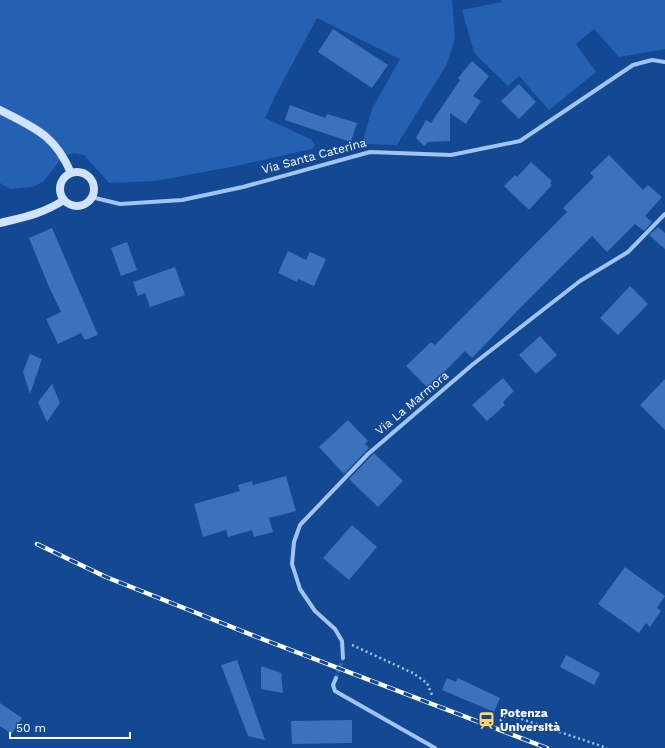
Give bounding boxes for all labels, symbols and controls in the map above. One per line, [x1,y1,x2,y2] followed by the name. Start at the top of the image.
[260,135,368,177] street label: Via Santa Caterina
[372,368,452,438] street label: Via La Marmora
[500,706,560,734] place label: Potenza Università
[477,710,497,730] station icon: Potenza Università
[10,714,130,740] scale bar
[16,721,46,735] text: 50 m

